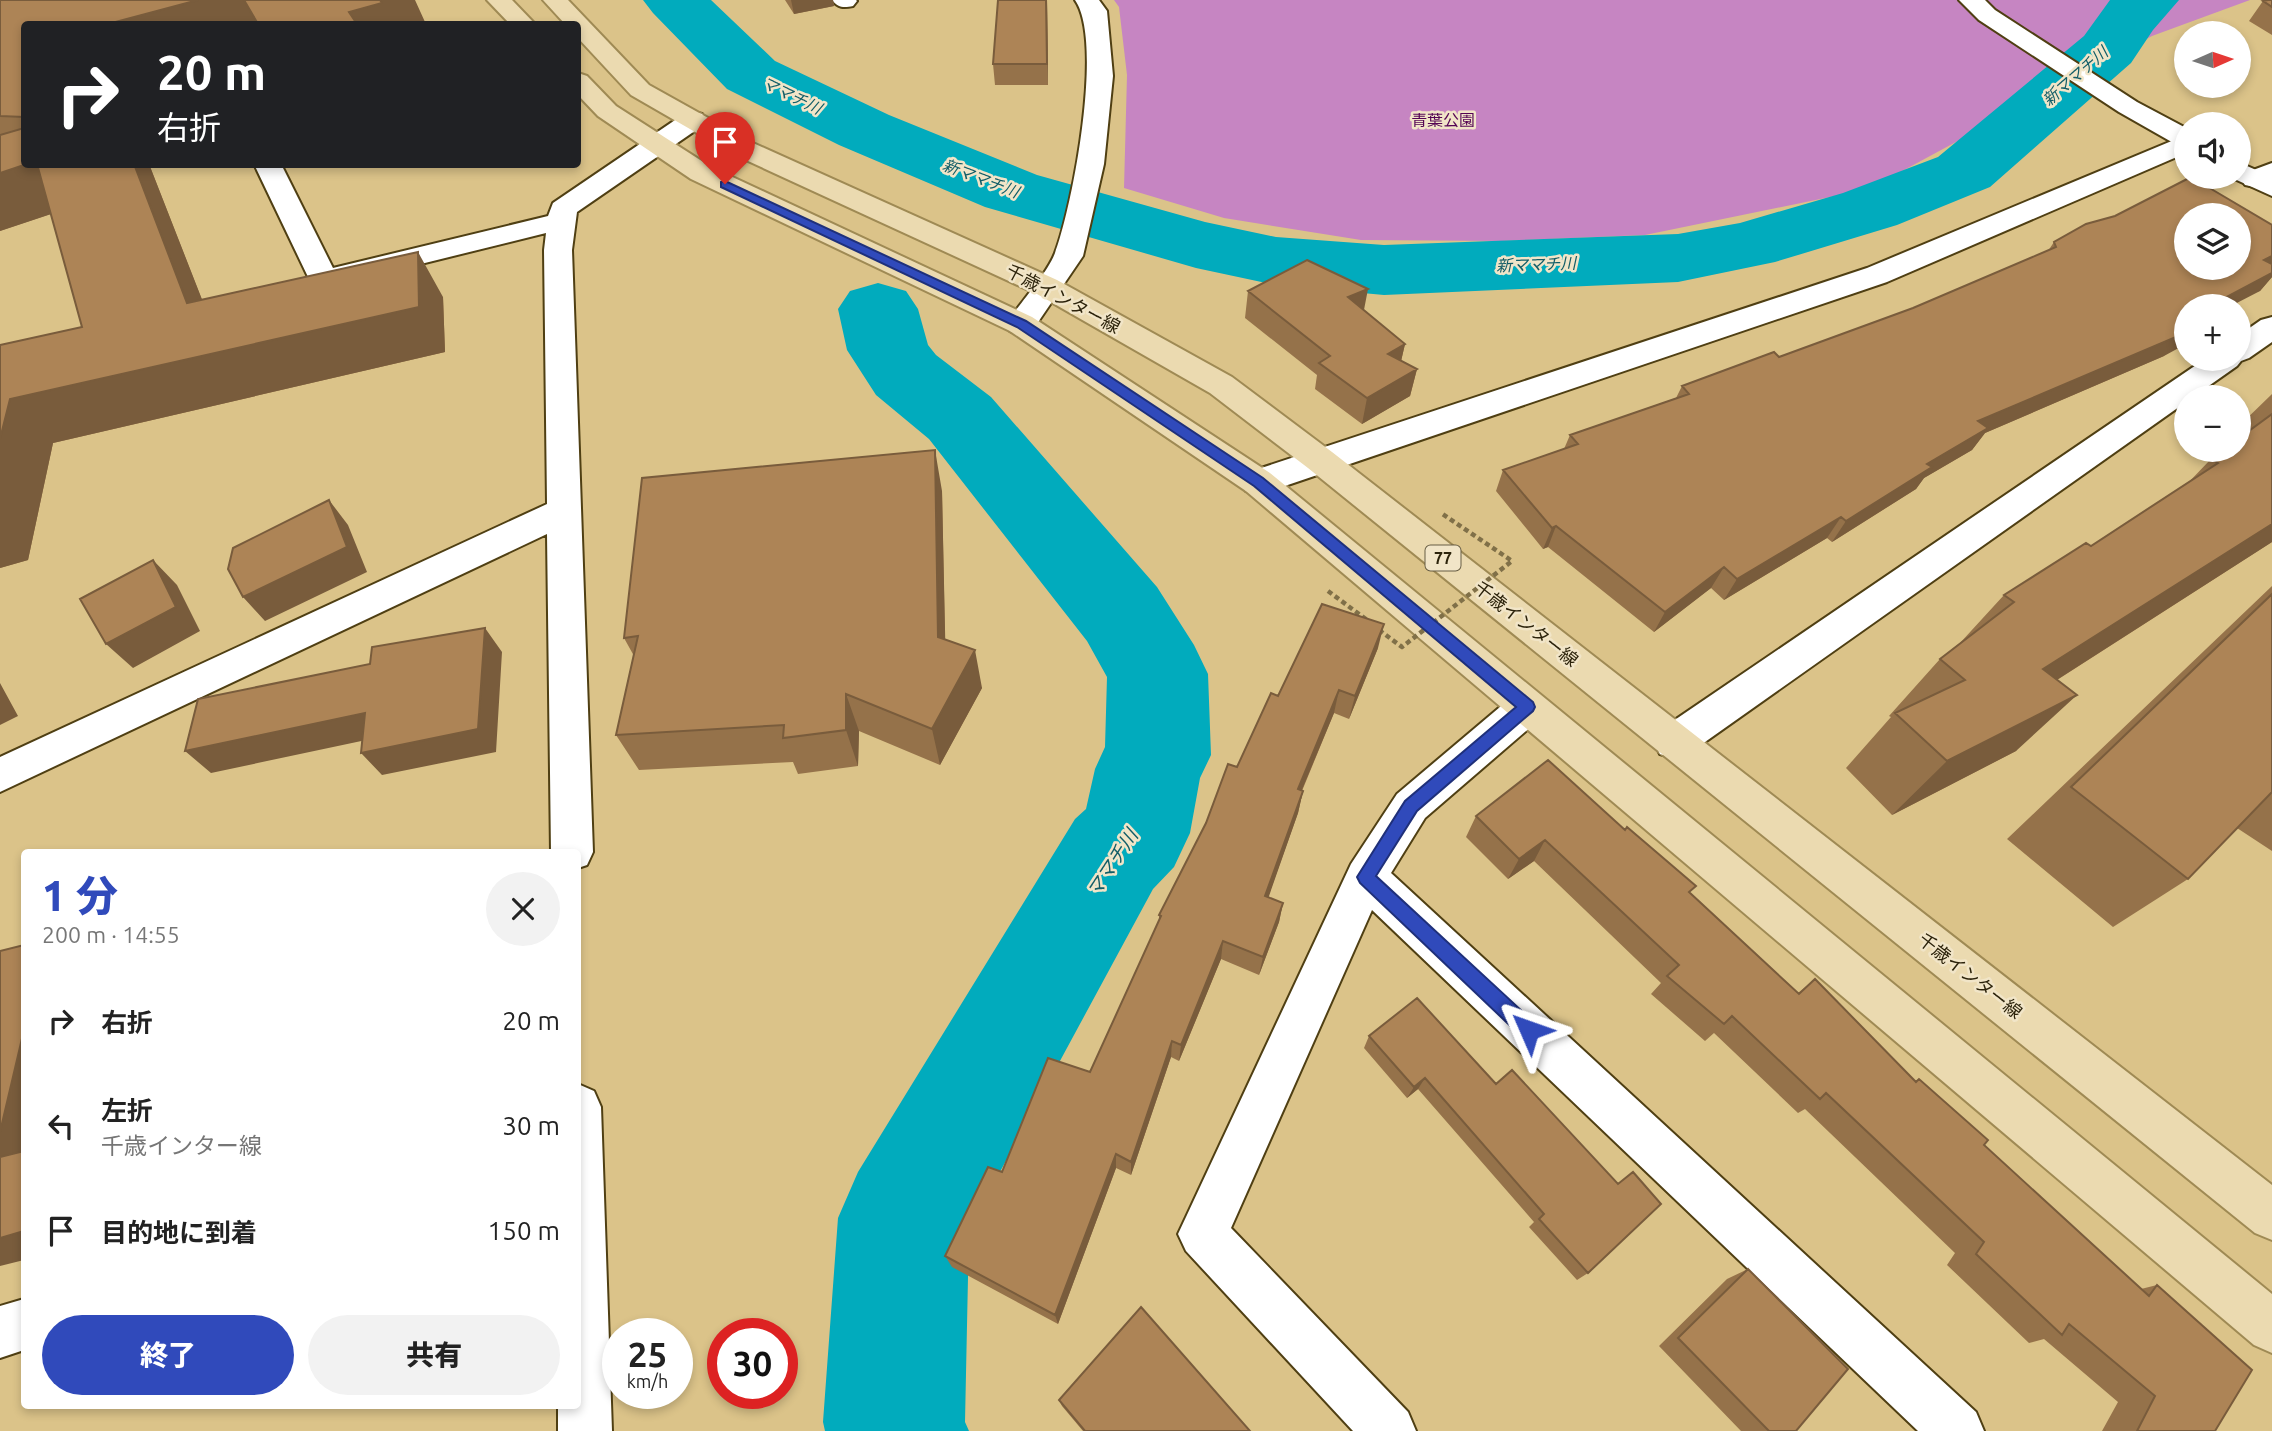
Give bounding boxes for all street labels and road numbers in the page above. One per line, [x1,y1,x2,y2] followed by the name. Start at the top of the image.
[1003,260,1124,337] street label: 千歳インター線
[1426,545,1460,570] road number: 77
[1471,577,1582,670] street label: 千歳インター線
[1915,929,2026,1022] street label: 千歳インター線

